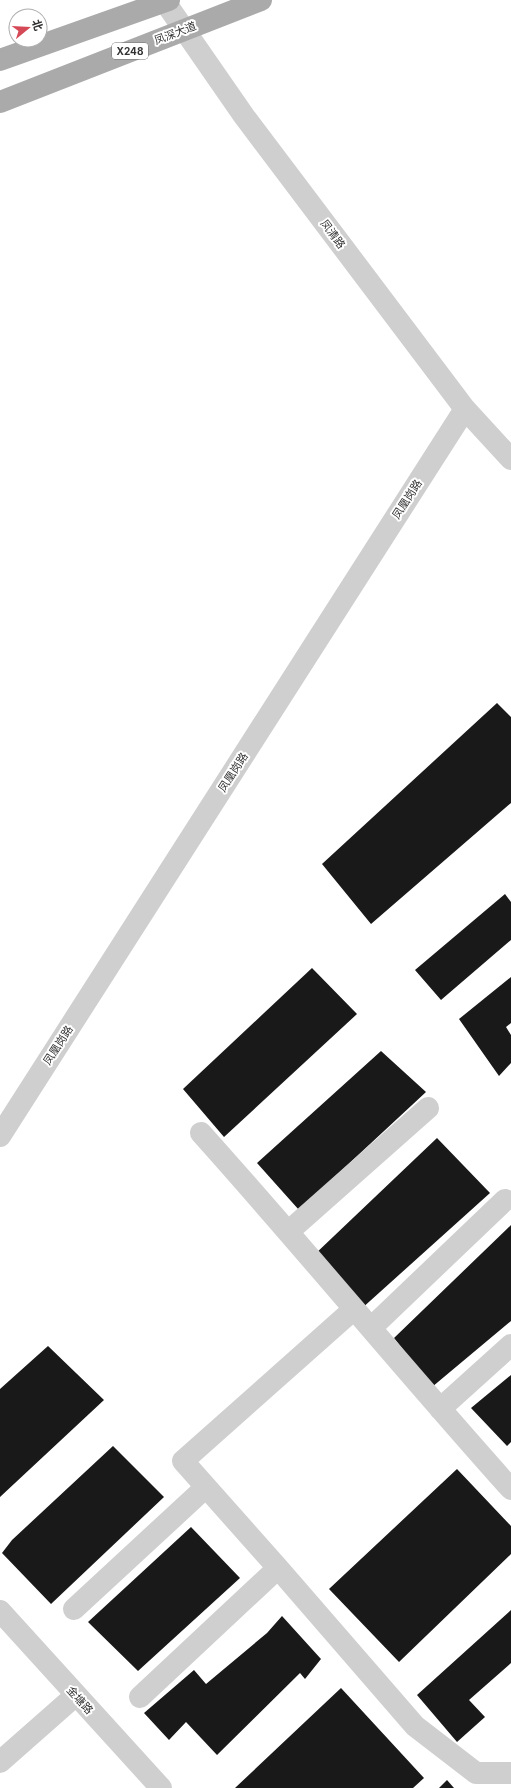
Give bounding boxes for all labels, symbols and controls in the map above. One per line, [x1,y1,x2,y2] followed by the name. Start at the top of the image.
[8,8,48,48] north arrow
[29,18,46,32] text: 北
[152,19,198,47] street label: 凤深大道
[112,43,148,59] road number: X248
[317,217,349,251] street label: 凤清路
[389,477,425,521] street label: 凤凰岗路
[215,750,251,794] street label: 凤凰岗路
[40,1023,76,1067] street label: 凤凰岗路
[64,1683,96,1717] street label: 金塘路

